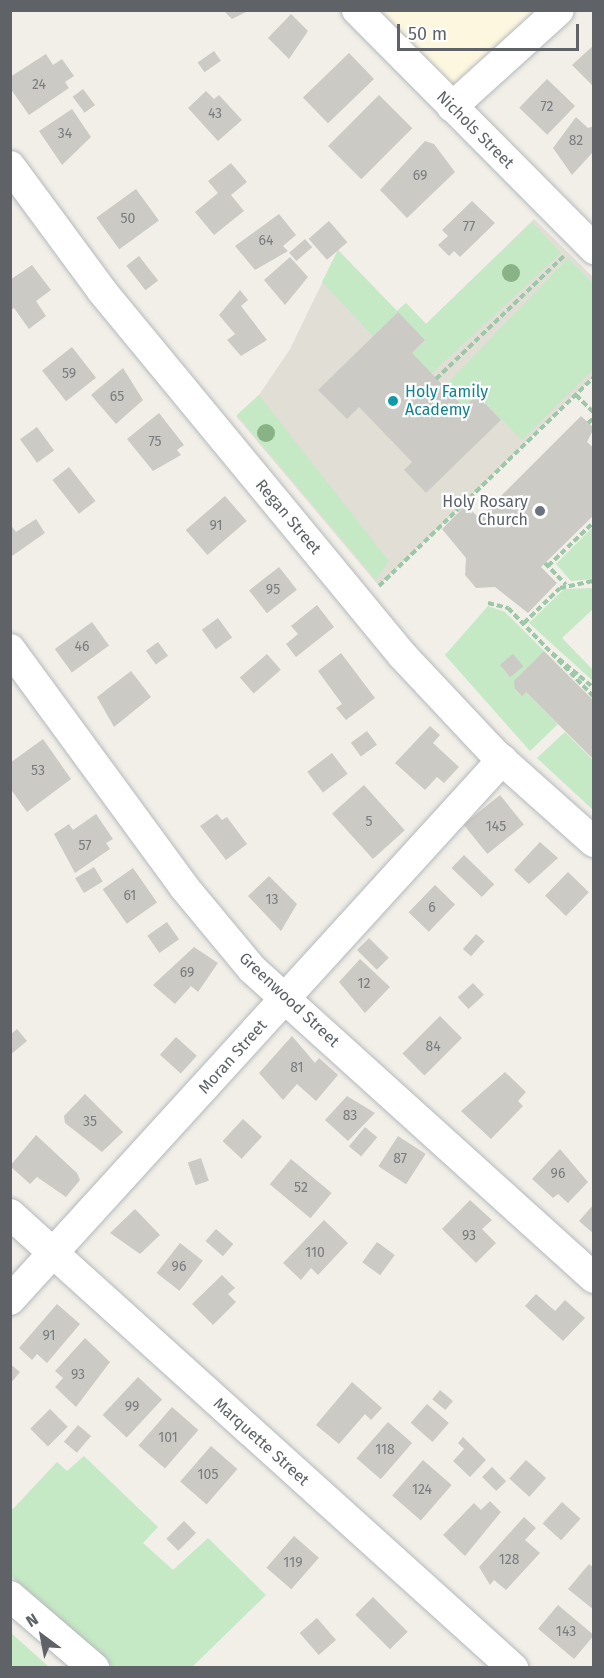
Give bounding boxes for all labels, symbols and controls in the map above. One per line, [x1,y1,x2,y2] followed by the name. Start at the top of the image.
[400,12,582,50] scale bar
[408,23,447,45] text: 50 m
[32,77,46,93] house number: 24
[432,87,518,173] street label: Nichols Street
[541,99,553,115] house number: 72
[208,106,222,122] house number: 43
[58,126,72,142] house number: 34
[569,133,583,149] house number: 82
[413,168,427,184] house number: 69
[121,211,135,227] house number: 50
[463,219,475,235] house number: 77
[259,233,273,249] house number: 64
[62,366,76,382] house number: 59
[405,382,488,420] place label: Holy Family Academy
[110,389,124,405] house number: 65
[386,394,400,408] marker: Holy Family Academy
[148,434,162,450] house number: 75
[251,476,325,558] street label: Regan Street
[442,492,528,530] place label: Holy Rosary Church
[533,504,547,518] marker: Holy Rosary Church
[209,518,223,534] house number: 91
[266,582,280,598] house number: 95
[75,639,89,655] house number: 46
[31,763,45,779] house number: 53
[365,814,373,830] house number: 5
[486,819,506,835] house number: 145
[79,838,91,854] house number: 57
[124,888,136,904] house number: 61
[265,892,279,908] house number: 13
[428,900,436,916] house number: 6
[235,949,343,1051] street label: Greenwood Street
[180,965,194,981] house number: 69
[358,976,370,992] house number: 12
[195,1016,271,1098] street label: Moran Street
[425,1039,441,1055] house number: 84
[290,1060,304,1076] house number: 81
[343,1108,357,1124] house number: 83
[83,1114,97,1130] house number: 35
[393,1151,407,1167] house number: 87
[551,1166,565,1182] house number: 96
[294,1180,308,1196] house number: 52
[462,1228,476,1244] house number: 93
[305,1245,325,1261] house number: 110
[172,1259,186,1275] house number: 96
[42,1328,56,1344] house number: 91
[71,1367,85,1383] house number: 93
[209,1394,313,1490] street label: Marquette Street
[125,1399,139,1415] house number: 99
[158,1430,178,1446] house number: 101
[375,1442,395,1458] house number: 118
[198,1467,218,1483] house number: 105
[412,1482,432,1498] house number: 124
[499,1552,519,1568] house number: 128
[283,1555,303,1571] house number: 119
[12,1606,72,1666] north arrow
[23,1609,42,1631] text: N
[556,1624,576,1640] house number: 143

